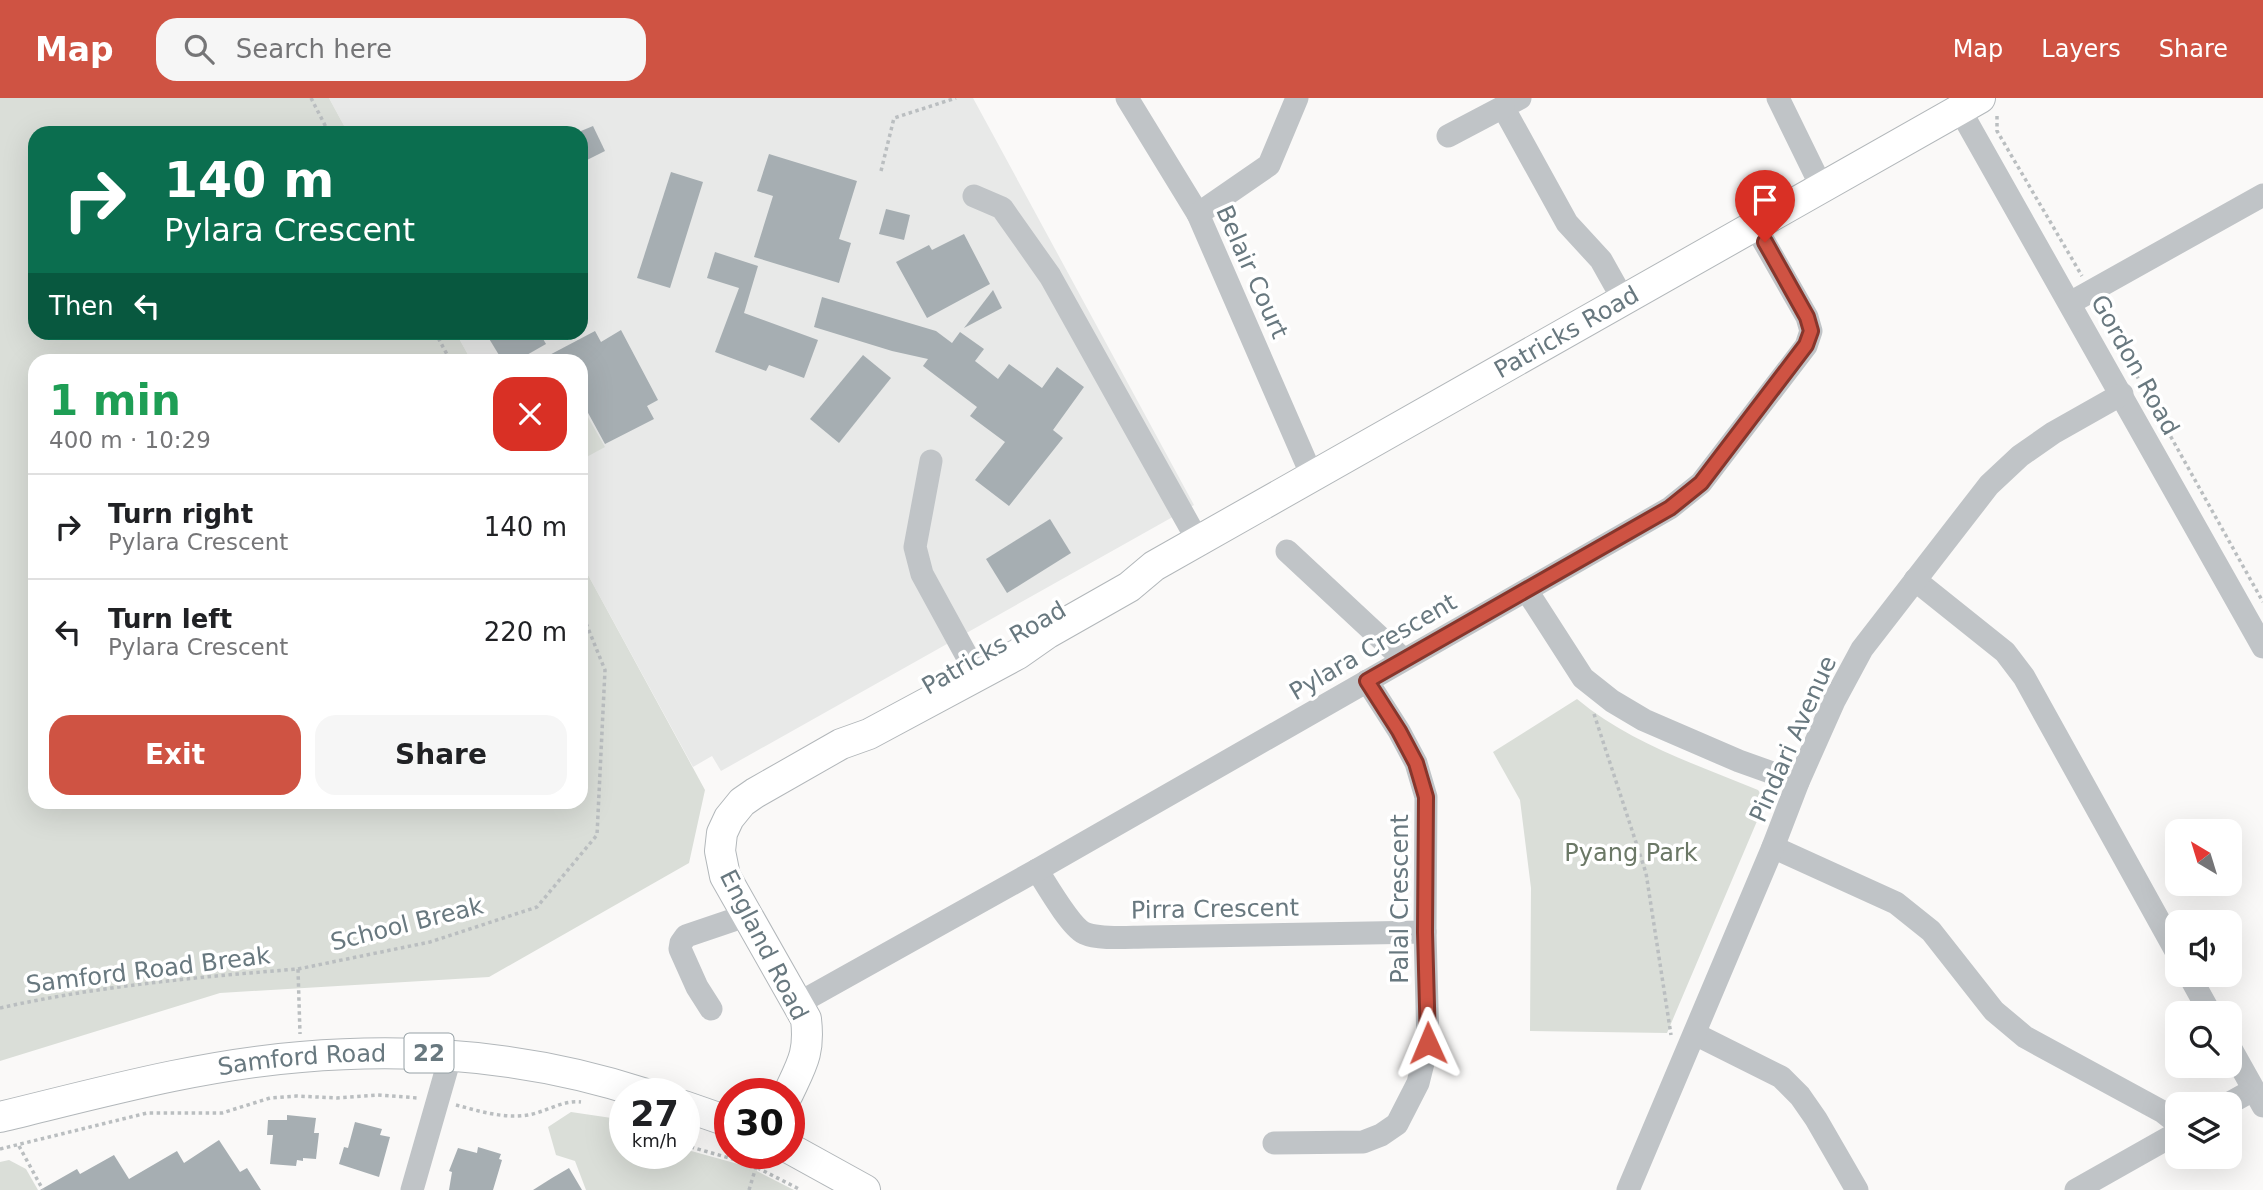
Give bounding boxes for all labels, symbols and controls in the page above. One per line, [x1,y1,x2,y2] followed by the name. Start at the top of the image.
[156,18,646,81] search box
[35,30,114,69] text: Map
[180,30,218,68] icon: search
[236,34,392,64] text: Search here
[1953,35,2003,63] text: Map
[2041,35,2121,63] text: Layers
[2159,35,2228,63] text: Share
[164,152,334,209] text: 140 m
[49,154,140,245] icon: right
[1735,170,1795,242] pin
[1746,181,1784,219] icon: arrive
[1210,201,1294,343] street label: Belair Court
[164,211,415,249] text: Pylara Crescent
[1489,280,1644,384] street label: Patricks Road
[128,287,166,325] icon: left
[2085,290,2185,440] street label: Gordon Road
[49,291,114,321] text: Then
[49,376,181,425] text: 1 min
[493,377,567,451] button: close
[49,427,211,453] text: 400 m · 10:29
[108,499,253,529] text: Turn right
[49,508,87,546] icon: right
[484,512,567,542] text: 140 m
[108,529,288,555] text: Pylara Crescent
[1285,588,1461,706] street label: Pylara Crescent
[917,596,1071,700] street label: Patricks Road
[108,604,232,634] text: Turn left
[49,613,87,651] icon: left
[484,617,567,647] text: 220 m
[108,634,288,660] text: Pylara Crescent
[1744,651,1842,827] street label: Pindari Avenue
[49,715,301,795] button: Exit
[315,715,567,795] button: Share
[1386,814,1414,984] street label: Palal Crescent
[2165,819,2242,896] north arrow
[2165,819,2242,1169] map controls
[1564,839,1698,867] park label: Pyang Park
[714,865,814,1025] street label: England Road
[328,891,486,957] street label: School Break
[1131,894,1299,924] street label: Pirra Crescent
[2165,910,2242,987] button: sound
[24,941,272,999] street label: Samford Road Break
[2165,1001,2242,1078] button: search
[1391,1006,1465,1080] position arrow
[404,1034,453,1072] road number: 22
[216,1039,386,1081] street label: Samford Road
[714,1078,805,1169] speed limit sign: 30
[2165,1092,2242,1169] button: layers
[630,1094,679,1134] text: 27
[632,1130,677,1151] text: km/h

